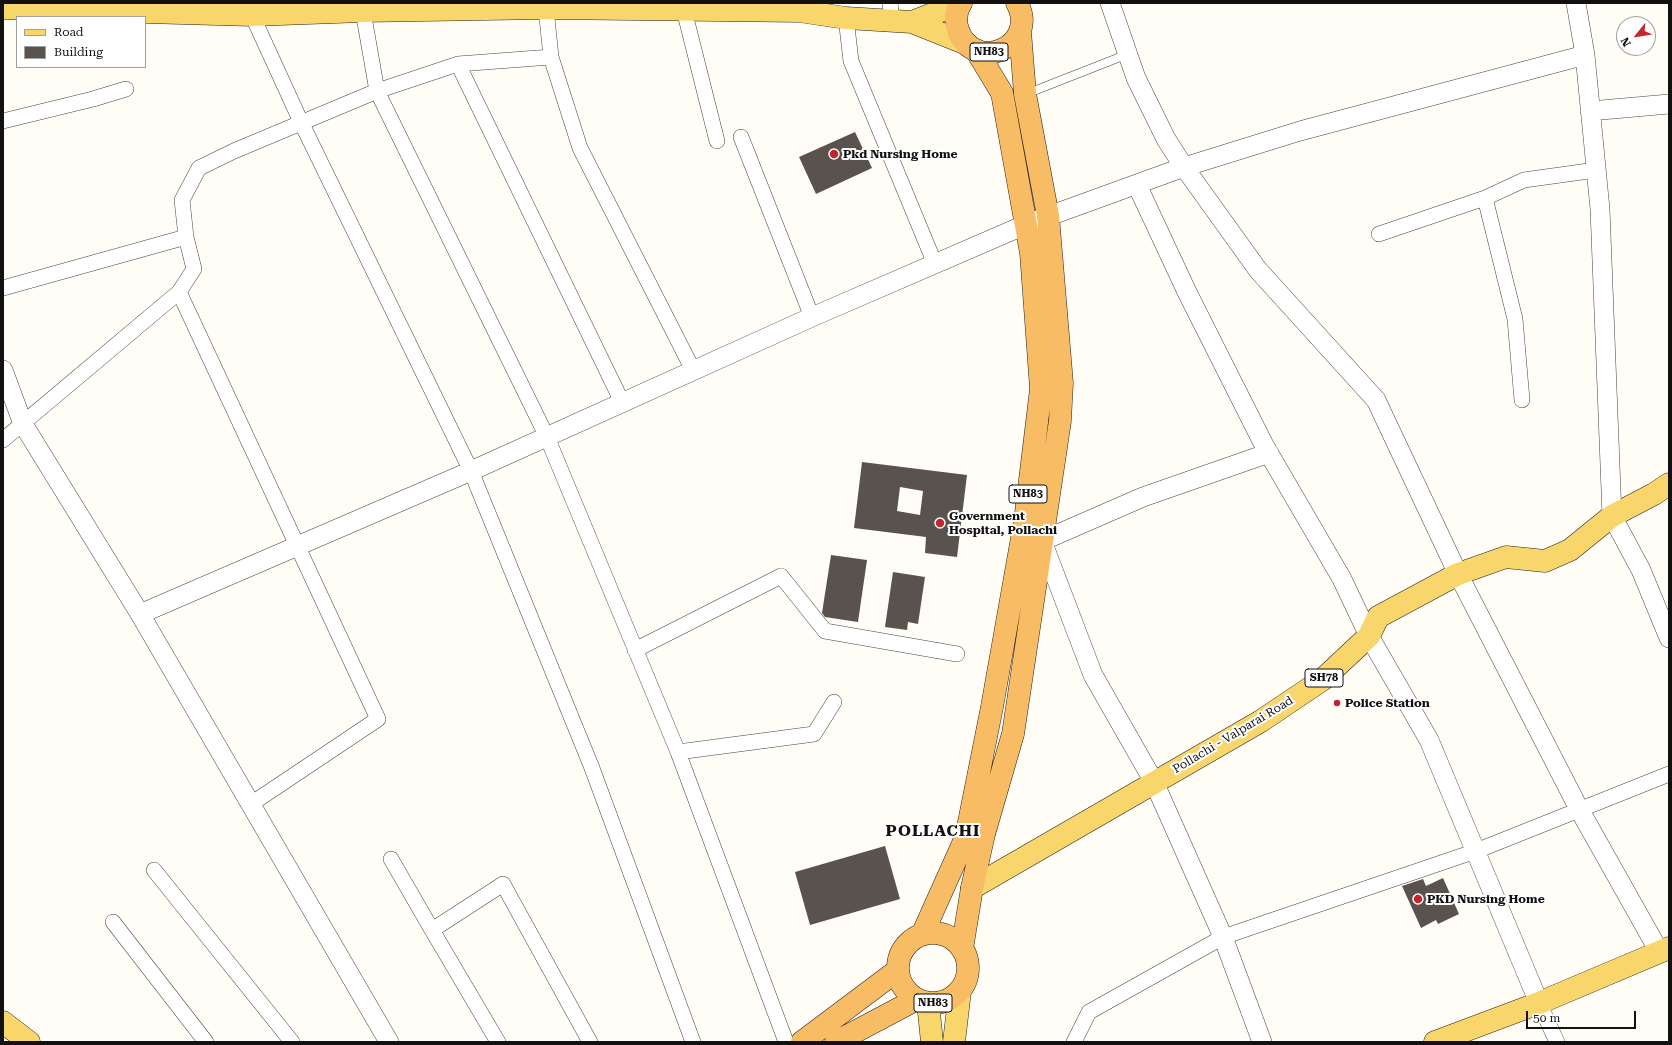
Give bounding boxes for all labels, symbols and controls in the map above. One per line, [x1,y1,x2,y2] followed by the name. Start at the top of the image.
[16,16,146,68] legend
[1616,16,1656,56] north arrow
[54,25,83,39] text: Road
[1618,35,1634,49] text: N
[970,43,1008,61] road number: NH83
[54,45,103,59] text: Building
[843,147,957,161] place label: Pkd Nursing Home
[828,148,840,160] marker: Pkd Nursing Home
[1009,485,1047,503] road number: NH83
[949,509,1057,537] place label: Government Hospital, Pollachi
[934,517,946,529] marker: Government Hospital, Pollachi
[1305,669,1343,687] road number: SH78
[1170,693,1296,777] street label: Pollachi - Valparai Road
[1345,696,1430,710] place label: Police Station
[1332,698,1342,708] marker: Police Station
[886,821,980,841] district label: POLLACHI
[1427,892,1545,906] place label: PKD Nursing Home
[1412,893,1424,905] marker: PKD Nursing Home
[914,994,952,1012] road number: NH83
[1528,1003,1638,1029] scale bar
[1533,1011,1560,1025] text: 50 m

